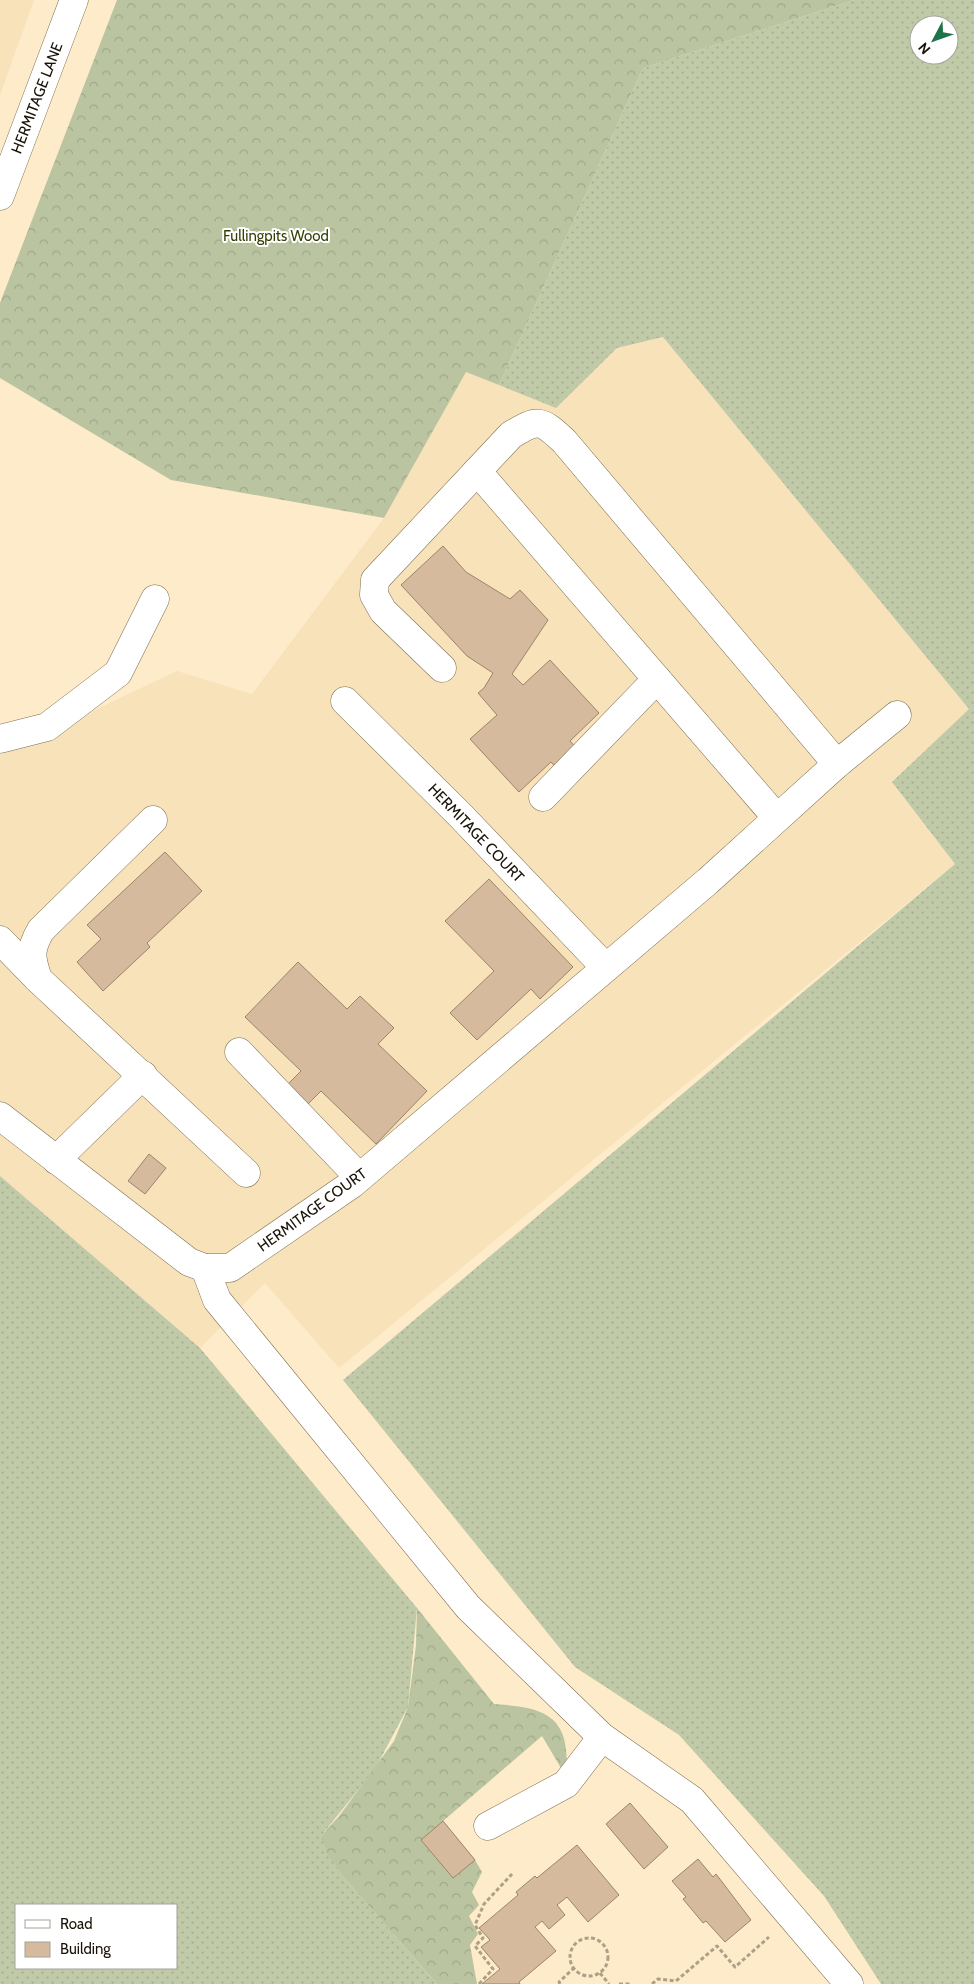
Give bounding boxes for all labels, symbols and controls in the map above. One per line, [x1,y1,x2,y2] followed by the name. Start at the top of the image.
[909,15,959,65] north arrow
[914,39,934,58] text: N
[8,40,66,156] street label: HERMITAGE LANE
[223,227,329,245] park label: Fullingpits Wood
[424,780,528,886] street label: HERMITAGE COURT
[254,1164,370,1256] street label: HERMITAGE COURT
[15,1904,178,1969] legend
[60,1915,93,1933] text: Road
[60,1940,111,1958] text: Building

